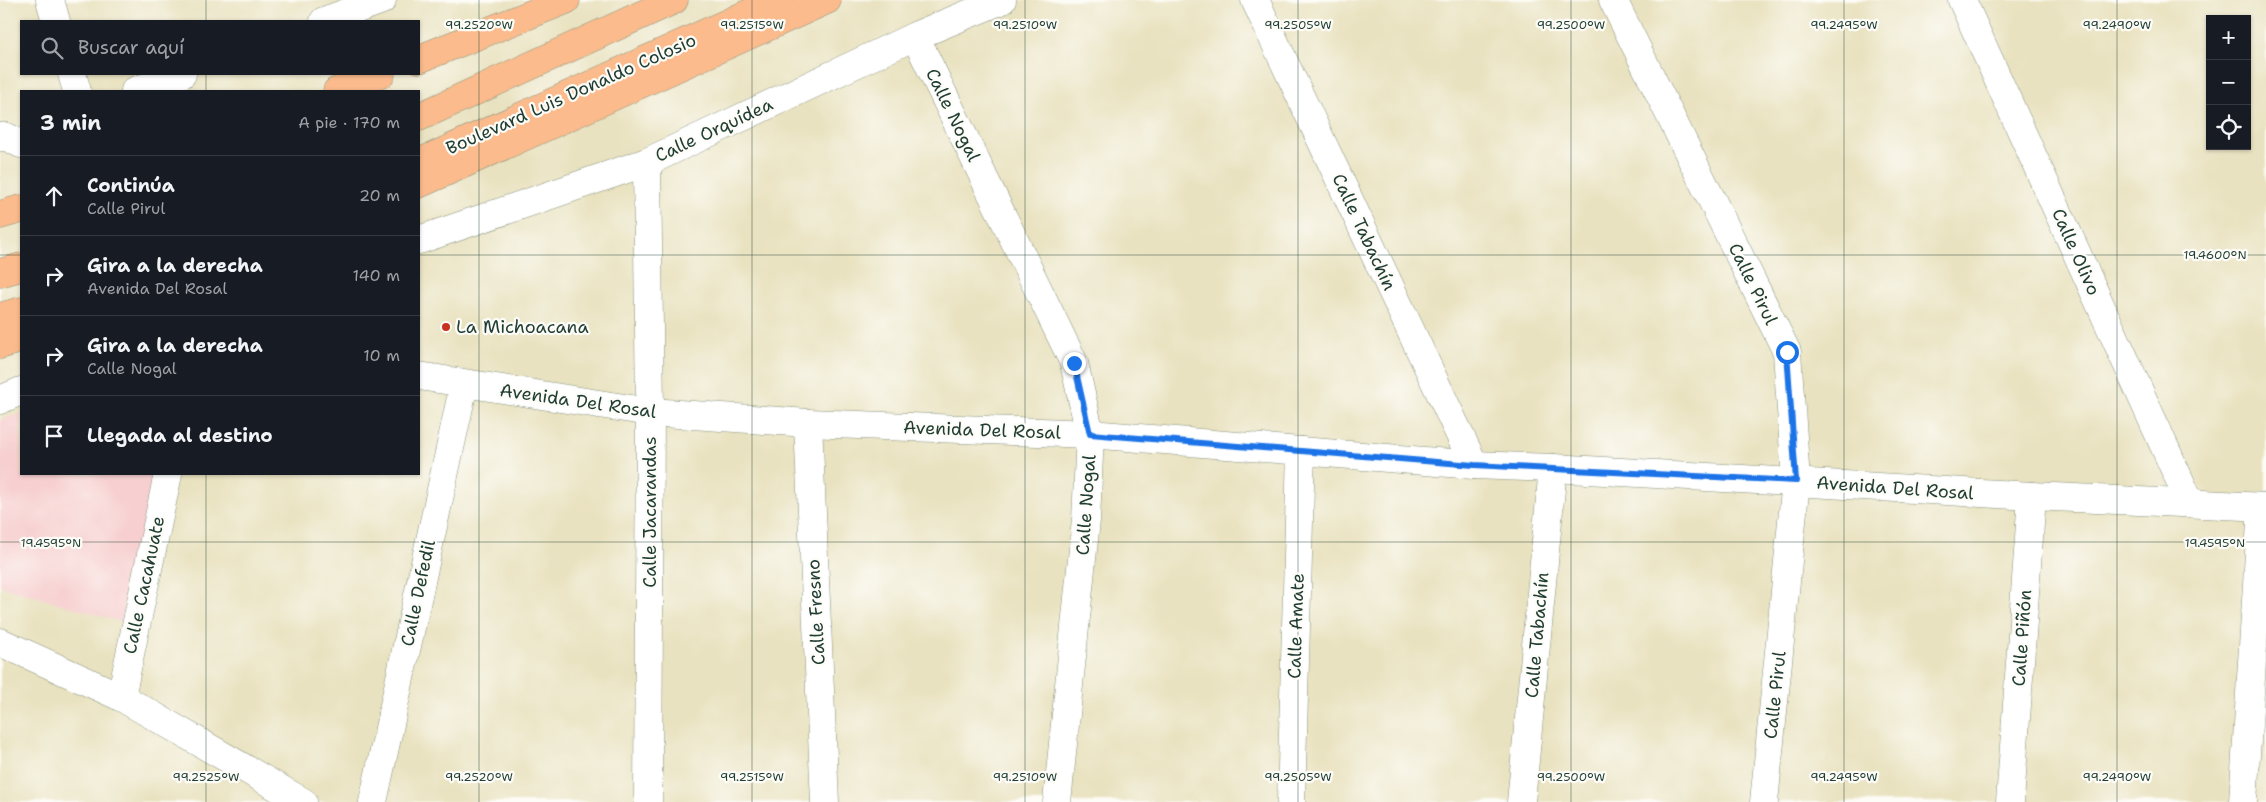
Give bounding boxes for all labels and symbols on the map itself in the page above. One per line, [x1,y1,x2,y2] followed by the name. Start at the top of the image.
[445,17,513,33] text: 99.2520°W
[720,17,784,33] text: 99.2515°W
[993,17,1057,33] text: 99.2510°W
[1264,17,1332,33] text: 99.2505°W
[1537,17,1605,33] text: 99.2500°W
[1810,17,1878,33] text: 99.2495°W
[2083,17,2151,33] text: 99.2490°W
[442,28,700,160] street label: Boulevard Luis Donaldo Colosio
[920,64,986,166] street label: Calle Nogal
[651,92,777,168] street label: Calle Orquídea
[1326,170,1402,294] street label: Calle Tabachín
[2046,205,2106,299] street label: Calle Olivo
[1723,239,1783,329] street label: Calle Pirul
[2183,247,2247,263] text: 19.4600°N
[456,315,589,339] place label: La Michoacana
[440,321,452,333] marker: La Michoacana
[1776,341,1799,364] route start
[1063,352,1086,375] route end
[498,378,658,424] street label: Avenida Del Rosal
[903,415,1062,445] street label: Avenida Del Rosal
[638,436,662,588] street label: Calle Jacarandas
[1071,453,1102,556] street label: Calle Nogal
[1815,471,1975,506] street label: Avenida Del Rosal
[118,514,170,656] street label: Calle Cacahuate
[21,535,81,551] text: 19.4595°N
[2185,535,2245,551] text: 19.4595°N
[395,537,441,648] street label: Calle Defedil
[801,558,831,666] street label: Calle Fresno
[1520,571,1554,699] street label: Calle Tabachín
[1282,573,1310,679] street label: Calle Amate
[2007,589,2037,687] street label: Calle Piñón
[1758,649,1792,740] street label: Calle Pirul
[172,769,240,785] text: 99.2525°W
[445,769,513,785] text: 99.2520°W
[720,769,784,785] text: 99.2515°W
[993,769,1057,785] text: 99.2510°W
[1264,769,1332,785] text: 99.2505°W
[1537,769,1605,785] text: 99.2500°W
[1810,769,1878,785] text: 99.2495°W
[2083,769,2151,785] text: 99.2490°W

